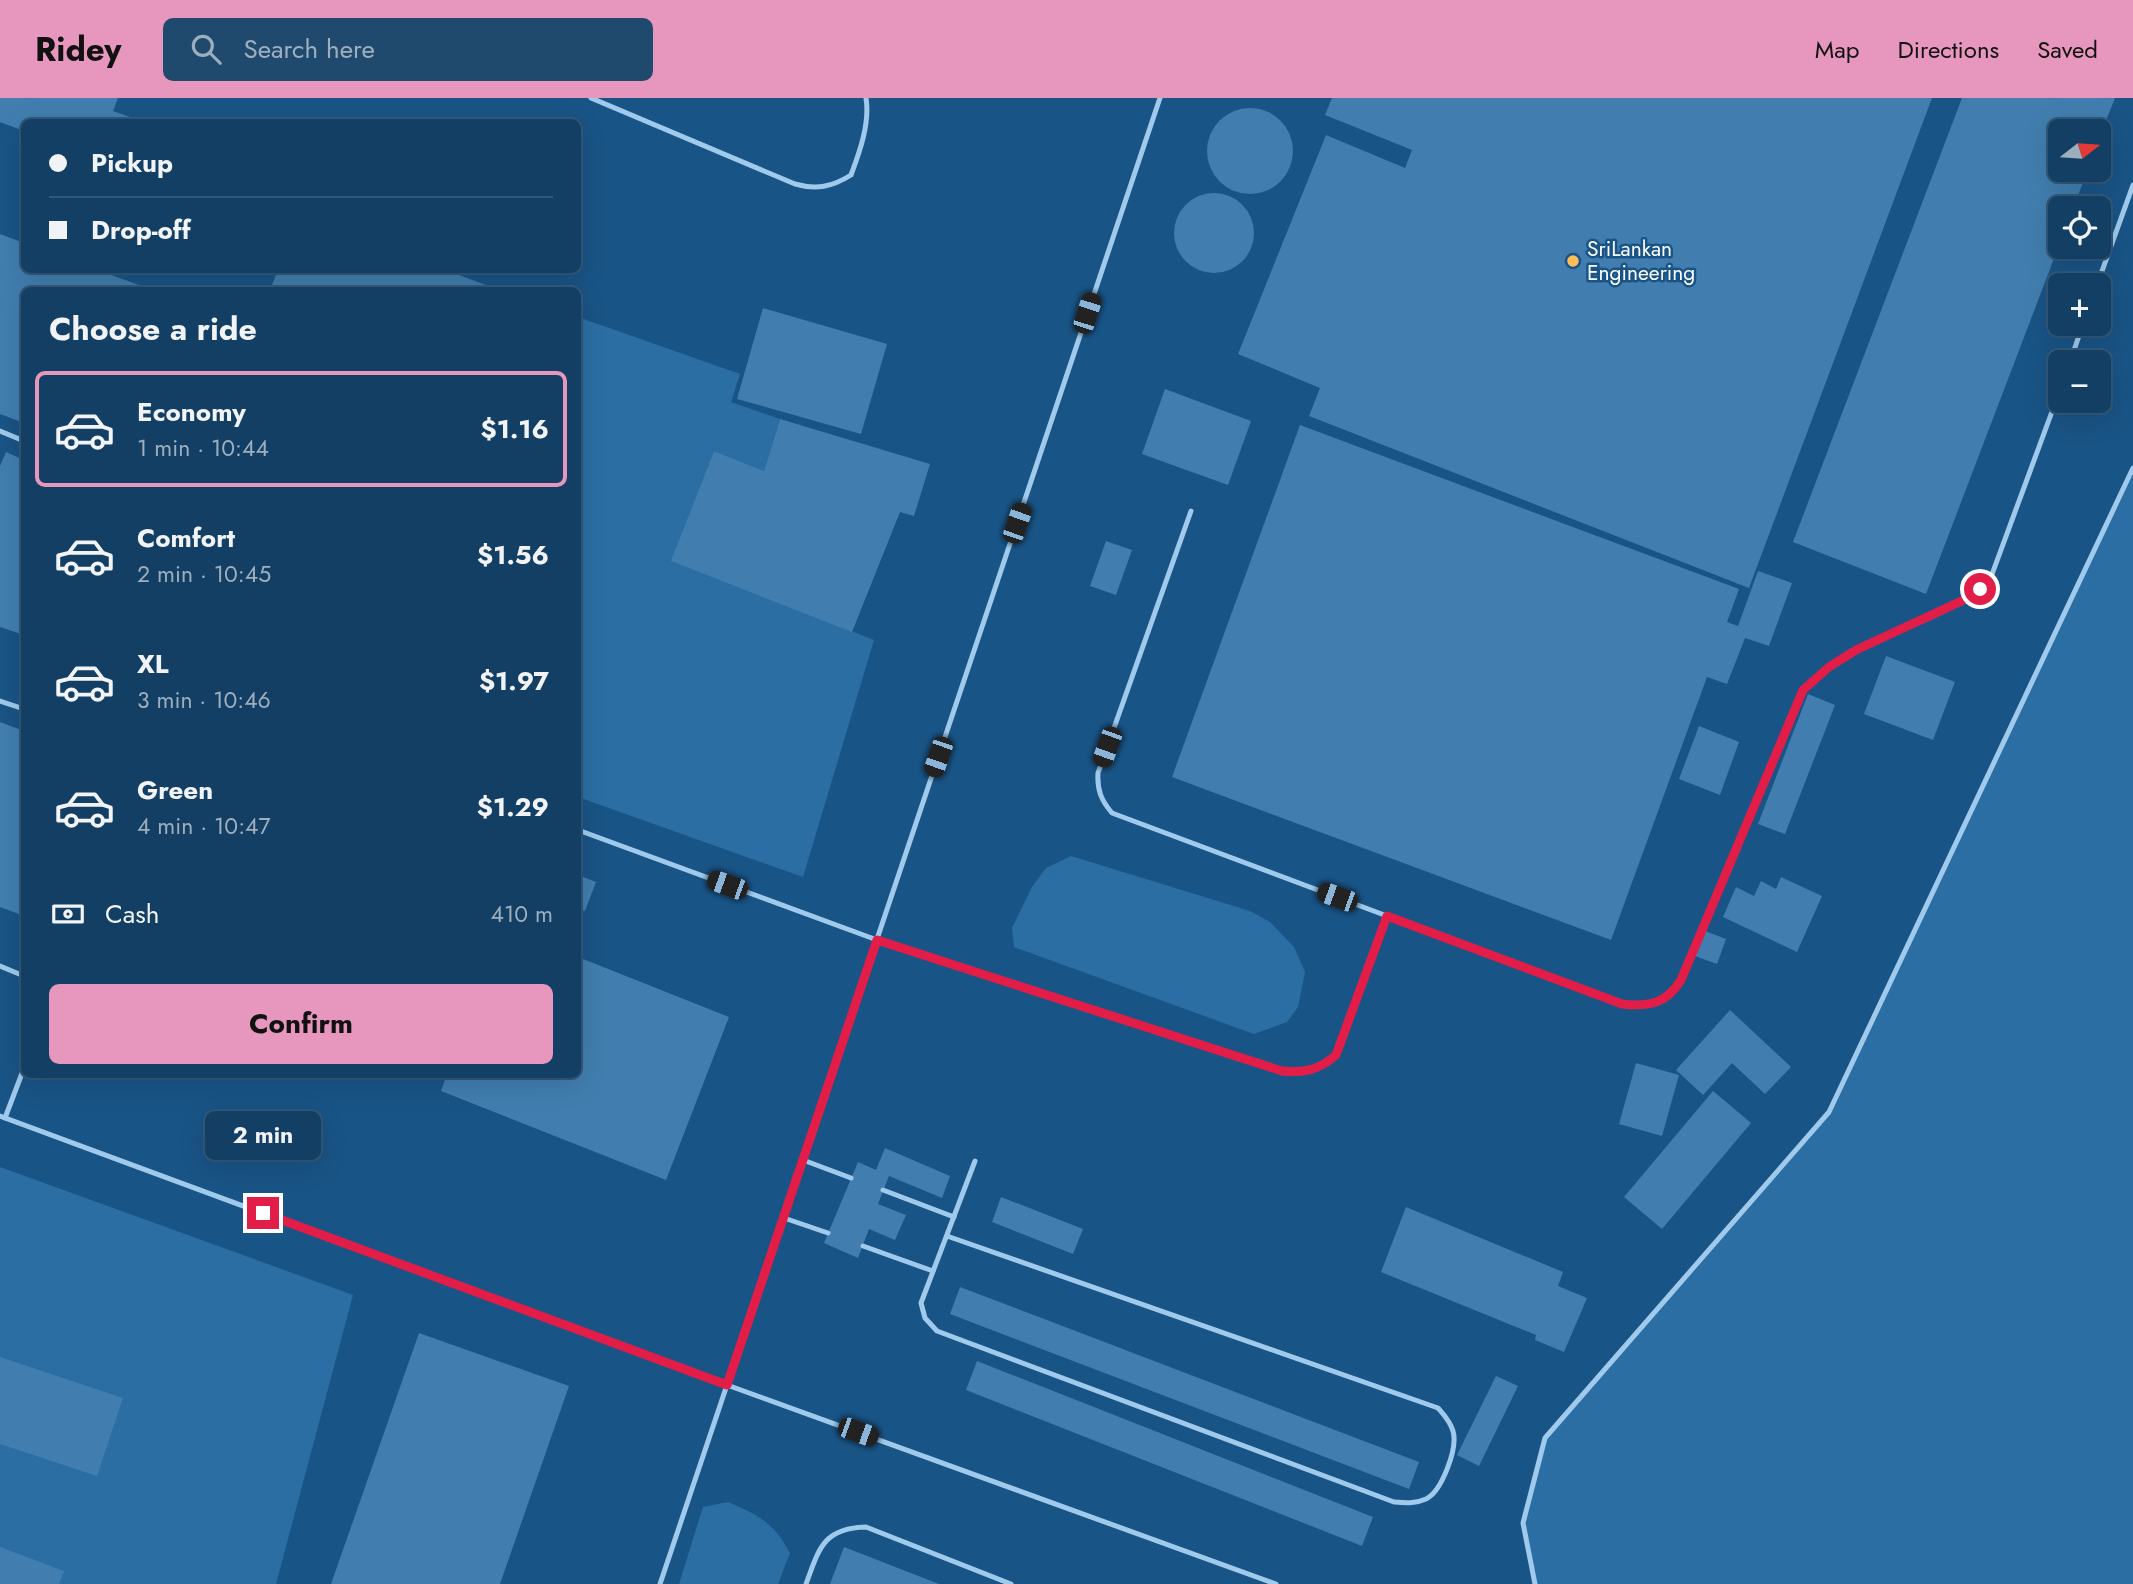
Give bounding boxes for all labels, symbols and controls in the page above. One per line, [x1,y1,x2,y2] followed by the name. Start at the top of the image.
[163,18,653,81] search box
[35,26,121,73] text: Ridey
[187,30,225,68] icon: search
[243,30,375,68] text: Search here
[1815,32,1860,67] text: Map
[1898,32,1999,67] text: Directions
[2037,32,2098,67] text: Saved
[2048,119,2110,182] north arrow
[2048,119,2111,413] map controls
[91,144,173,182] text: Pickup
[2048,196,2111,259] button: locate
[91,211,191,249] text: Drop-off
[1587,234,1695,288] place label: SriLankan Engineering
[1565,253,1581,269] marker: SriLankan Engineering
[2048,273,2111,336] button: +
[1071,290,1104,336] car
[49,306,257,352] text: Choose a ride
[2048,350,2111,413] button: −
[137,393,246,431] text: Economy
[53,398,116,461] icon: car
[481,410,549,448] text: $1.16
[137,431,269,465] text: 1 min · 10:44
[1001,500,1034,546] car
[137,519,235,557] text: Comfort
[53,524,116,587] icon: car
[477,536,549,574] text: $1.56
[137,557,271,591] text: 2 min · 10:45
[1964,573,1996,605] route start
[137,645,169,683] text: XL
[53,650,116,713] icon: car
[479,662,549,700] text: $1.97
[137,683,271,717] text: 3 min · 10:46
[1090,724,1125,770] car
[922,734,955,780] car
[137,771,213,809] text: Green
[53,776,116,839] icon: car
[477,788,549,826] text: $1.29
[137,809,271,843] text: 4 min · 10:47
[704,868,751,902] car
[1314,880,1361,914] car
[49,895,87,933] icon: cash
[105,895,159,933] text: Cash
[491,897,553,931] text: 410 m
[49,984,553,1064] button: Confirm
[205,1112,321,1160] callout: 2 min
[233,1118,293,1152] text: 2 min
[247,1197,279,1229] route end
[835,1415,882,1449] car

